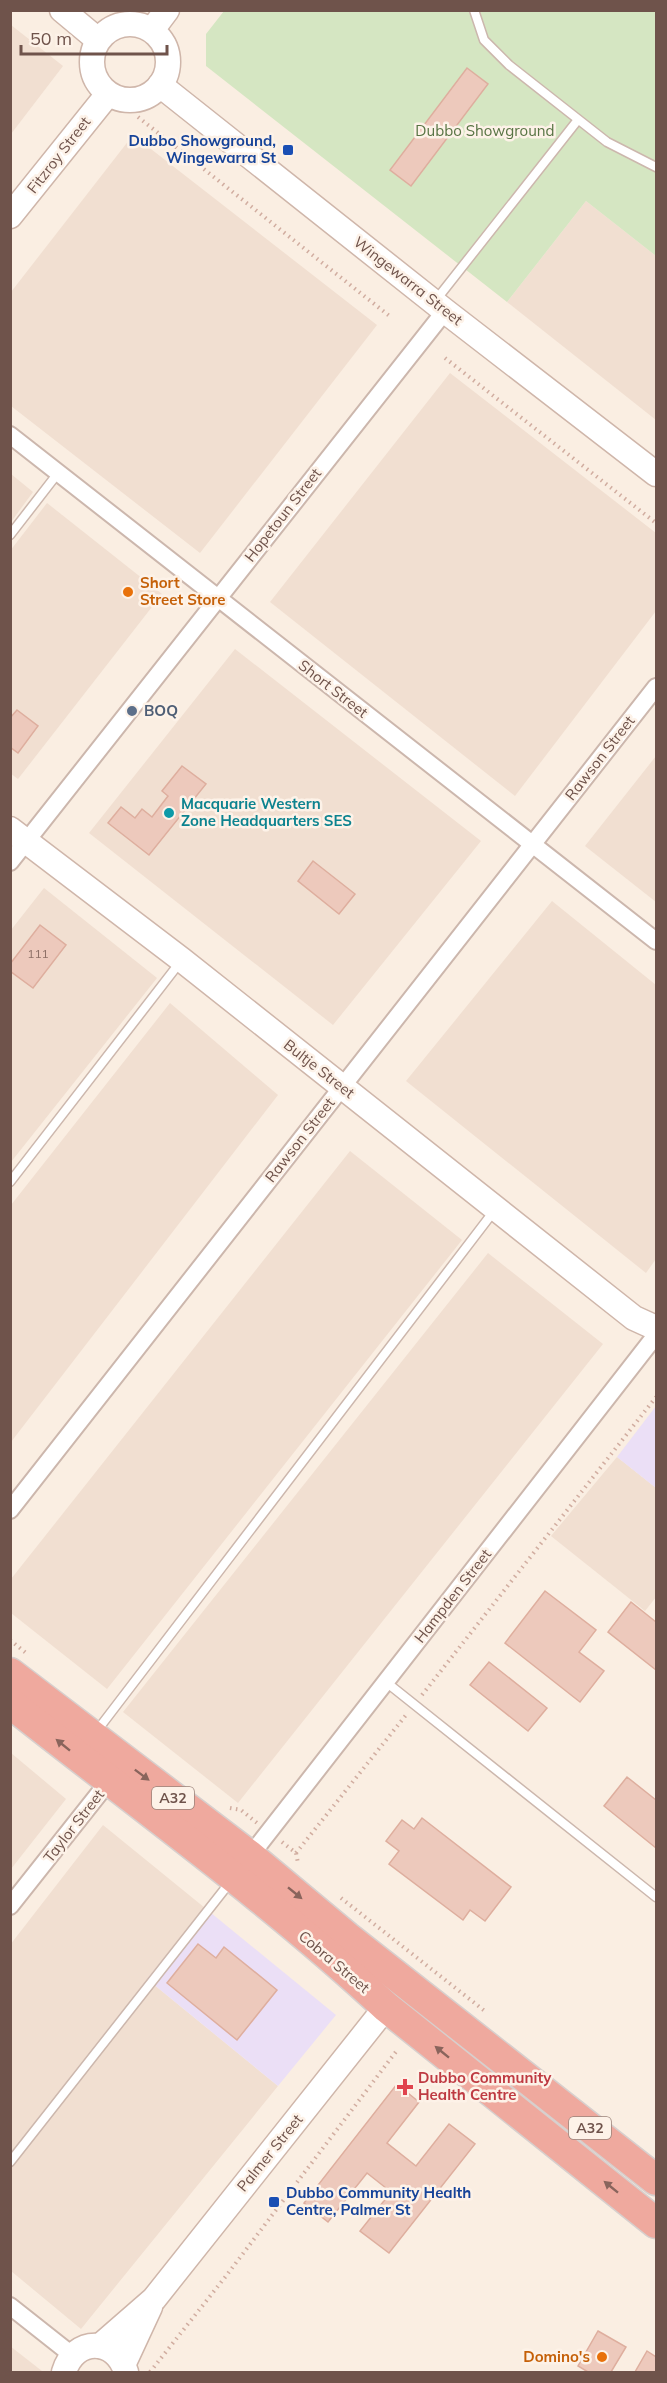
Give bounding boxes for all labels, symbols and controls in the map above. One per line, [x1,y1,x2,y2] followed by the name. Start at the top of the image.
[21,18,166,56] scale bar
[30,27,72,50] text: 50 m
[23,113,94,197] street label: Fitzroy Street
[415,121,555,140] park label: Dubbo Showground
[129,131,276,167] place label: Dubbo Showground, Wingewarra St
[281,143,295,157] marker: Dubbo Showground, Wingewarra St
[350,232,467,329] street label: Wingewarra Street
[240,464,325,565] street label: Hopetoun Street
[140,573,225,609] place label: Short Street Store
[121,585,135,599] marker: Short Street Store
[295,656,372,722] street label: Short Street
[144,701,178,720] place label: BOQ
[125,704,139,718] marker: BOQ
[561,712,639,804] street label: Rawson Street
[181,794,352,830] place label: Macquarie Western Zone Headquarters SES
[162,806,176,820] marker: Macquarie Western Zone Headquarters SES
[27,946,49,961] house number: 111
[280,1035,359,1102] street label: Bultje Street
[261,1094,339,1186] street label: Rawson Street
[410,1545,495,1646] street label: Hampden Street
[55,1738,71,1751] one-way arrow
[135,1769,150,1781] one-way arrow
[39,1785,108,1866] street label: Taylor Street
[152,1787,194,1809] road number: A32
[287,1887,303,1900] one-way arrow
[295,1926,374,1997] street label: Cobra Street
[434,2045,450,2058] one-way arrow
[418,2068,552,2104] place label: Dubbo Community Health Centre
[396,2078,414,2096] marker: Dubbo Community Health Centre
[233,2110,307,2195] street label: Palmer Street
[569,2117,611,2139] road number: A32
[603,2180,619,2193] one-way arrow
[286,2183,471,2219] place label: Dubbo Community Health Centre, Palmer St
[267,2195,281,2209] marker: Dubbo Community Health Centre, Palmer St
[523,2347,590,2366] place label: Domino's
[595,2350,609,2364] marker: Domino's

